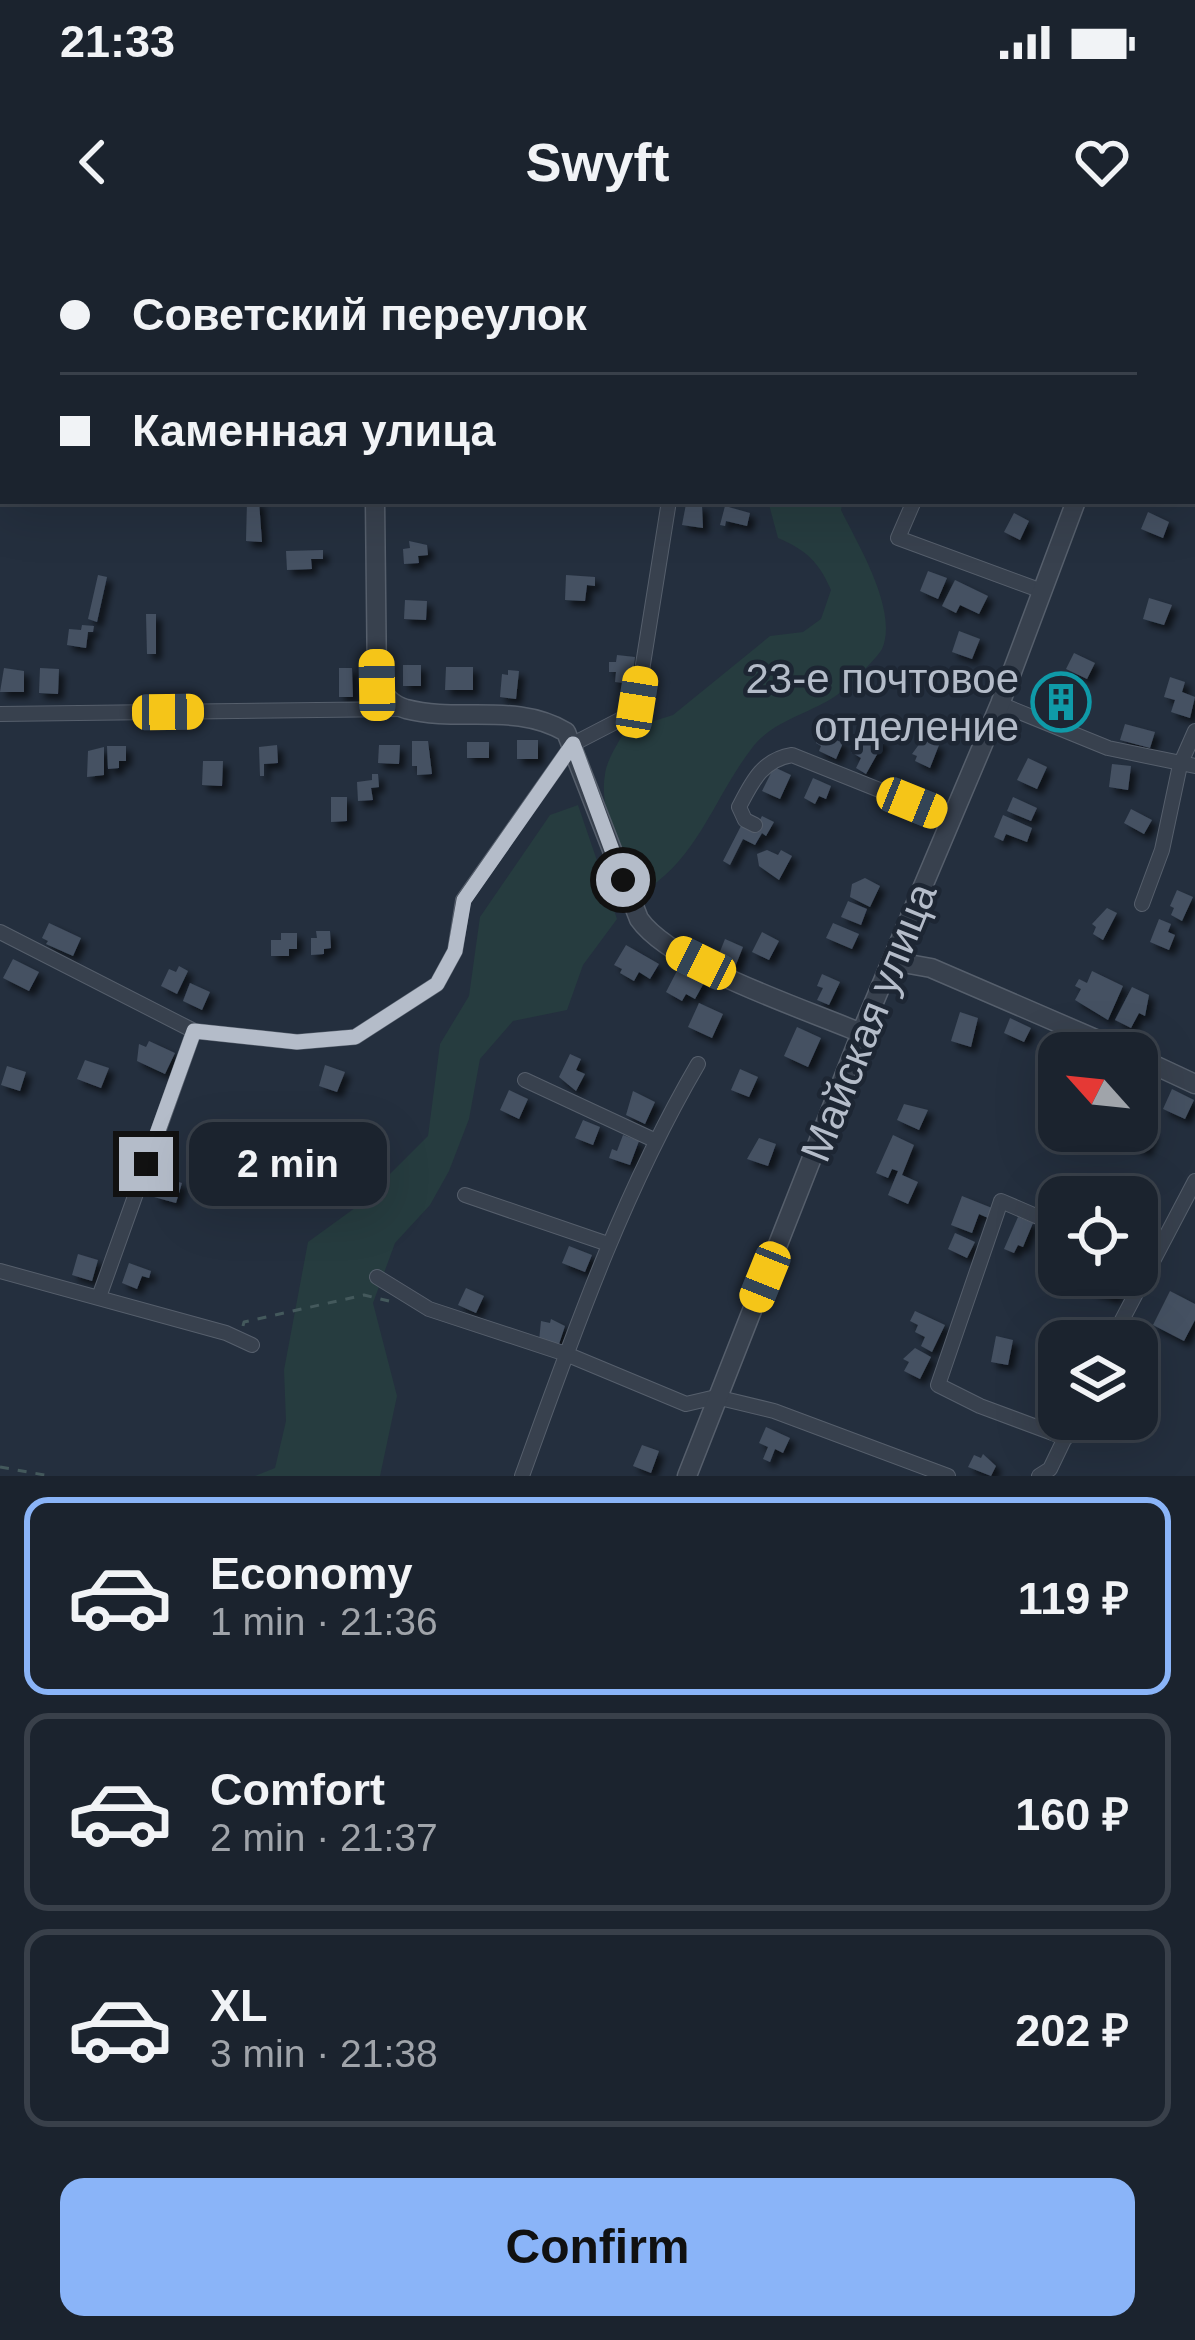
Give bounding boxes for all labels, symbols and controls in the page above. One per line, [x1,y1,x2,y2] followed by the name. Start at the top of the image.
[60,16,175,67] text: 21:33
[60,129,126,195] icon: back
[1069,129,1135,195] icon: heart
[525,132,670,192] text: Swyft
[132,289,587,340] text: Советский переулок
[132,405,495,456] text: Каменная улица
[358,649,396,721] car
[746,655,1019,750] place label: 23-е почтовое отделение
[614,664,660,740] car
[1030,671,1092,733] building icon: 23-е почтовое отделение
[132,693,204,731] car
[872,773,952,833] car
[596,853,650,907] route start
[791,876,946,1168] street label: Майская улица
[661,931,741,995] car
[1038,1032,1158,1152] north arrow
[1038,1032,1158,1440] map controls
[188,1122,386,1206] callout: 2 min
[119,1137,173,1191] route end
[237,1142,339,1185] text: 2 min
[1038,1176,1158,1296] button: locate
[735,1237,795,1317] car
[1038,1320,1158,1440] button: layers
[66,1542,174,1650] icon: car
[210,1548,413,1599] text: Economy
[1018,1573,1129,1624] text: 119 ₽
[210,1600,438,1643] text: 1 min · 21:36
[66,1758,174,1866] icon: car
[210,1764,385,1815] text: Comfort
[1015,1789,1129,1840] text: 160 ₽
[210,1816,438,1859] text: 2 min · 21:37
[66,1974,174,2082] icon: car
[210,1980,268,2031] text: XL
[1015,2005,1129,2056] text: 202 ₽
[210,2032,438,2075] text: 3 min · 21:38
[60,2178,1135,2316] button: Confirm

